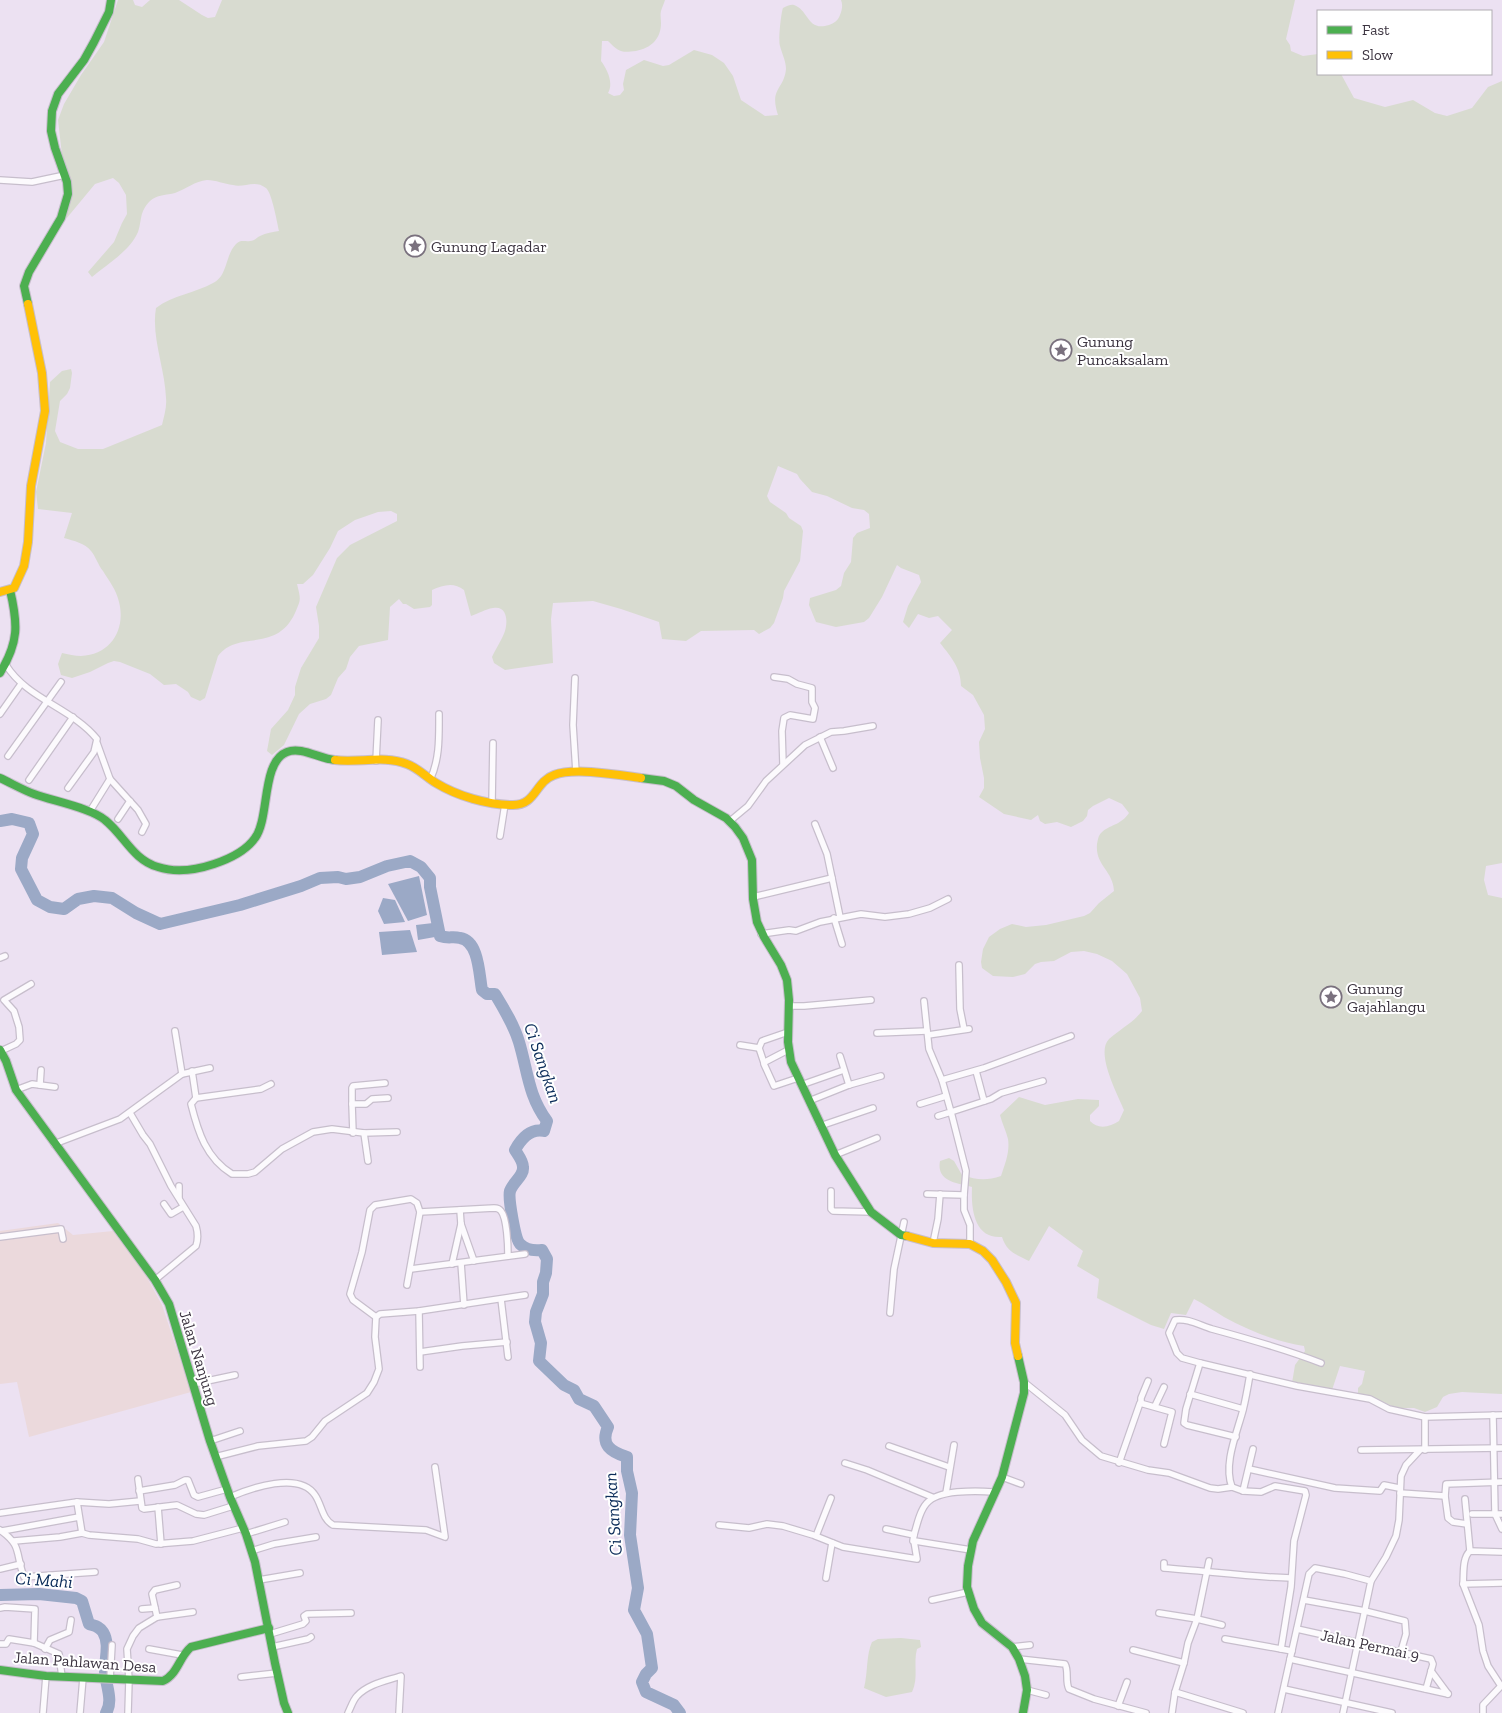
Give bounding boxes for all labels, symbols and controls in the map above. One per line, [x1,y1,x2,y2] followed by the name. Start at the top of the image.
[1317,10,1492,75] legend
[1362,21,1390,39] text: Fast
[1362,46,1394,64] text: Slow
[403,234,427,258] place icon: Gunung Lagadar
[431,237,547,256] place label: Gunung Lagadar
[1077,332,1168,369] place label: Gunung Puncaksalam
[1049,338,1073,362] place icon: Gunung Puncaksalam
[1347,979,1425,1016] place label: Gunung Gajahlangu
[1319,985,1343,1009] place icon: Gunung Gajahlangu
[519,1020,567,1106] water label: Ci Sangkan
[175,1308,223,1408] street label: Jalan Nanjung
[599,1472,627,1556] water label: Ci Sangkan
[14,1567,74,1593] water label: Ci Mahi
[1319,1625,1421,1665] street label: Jalan Permai 9
[13,1648,157,1676] street label: Jalan Pahlawan Desa

